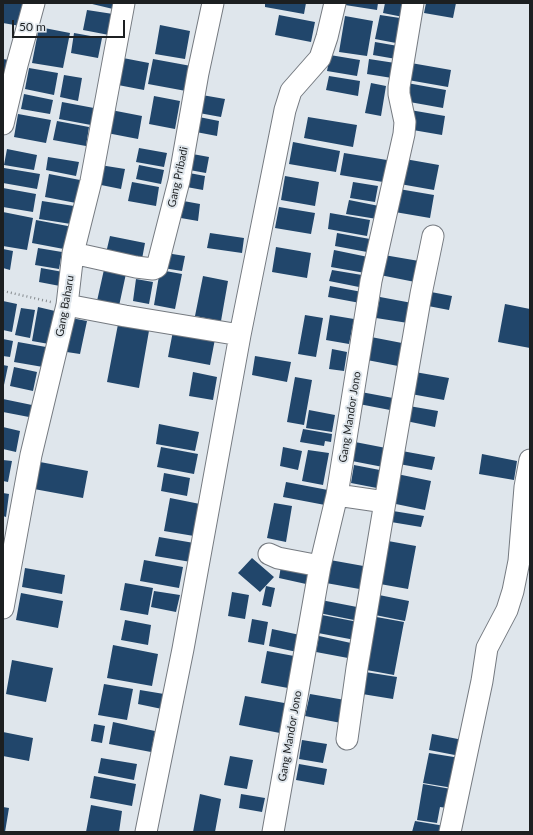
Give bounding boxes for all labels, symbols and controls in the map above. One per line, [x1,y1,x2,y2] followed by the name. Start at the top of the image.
[14,12,127,38] scale bar
[19,19,46,34] text: 50 m
[165,145,191,209] street label: Gang Pribadi
[53,274,77,338] street label: Gang Baharu
[336,370,364,464] street label: Gang Mandor Jono
[276,690,304,782] street label: Gang Mandor Jono

